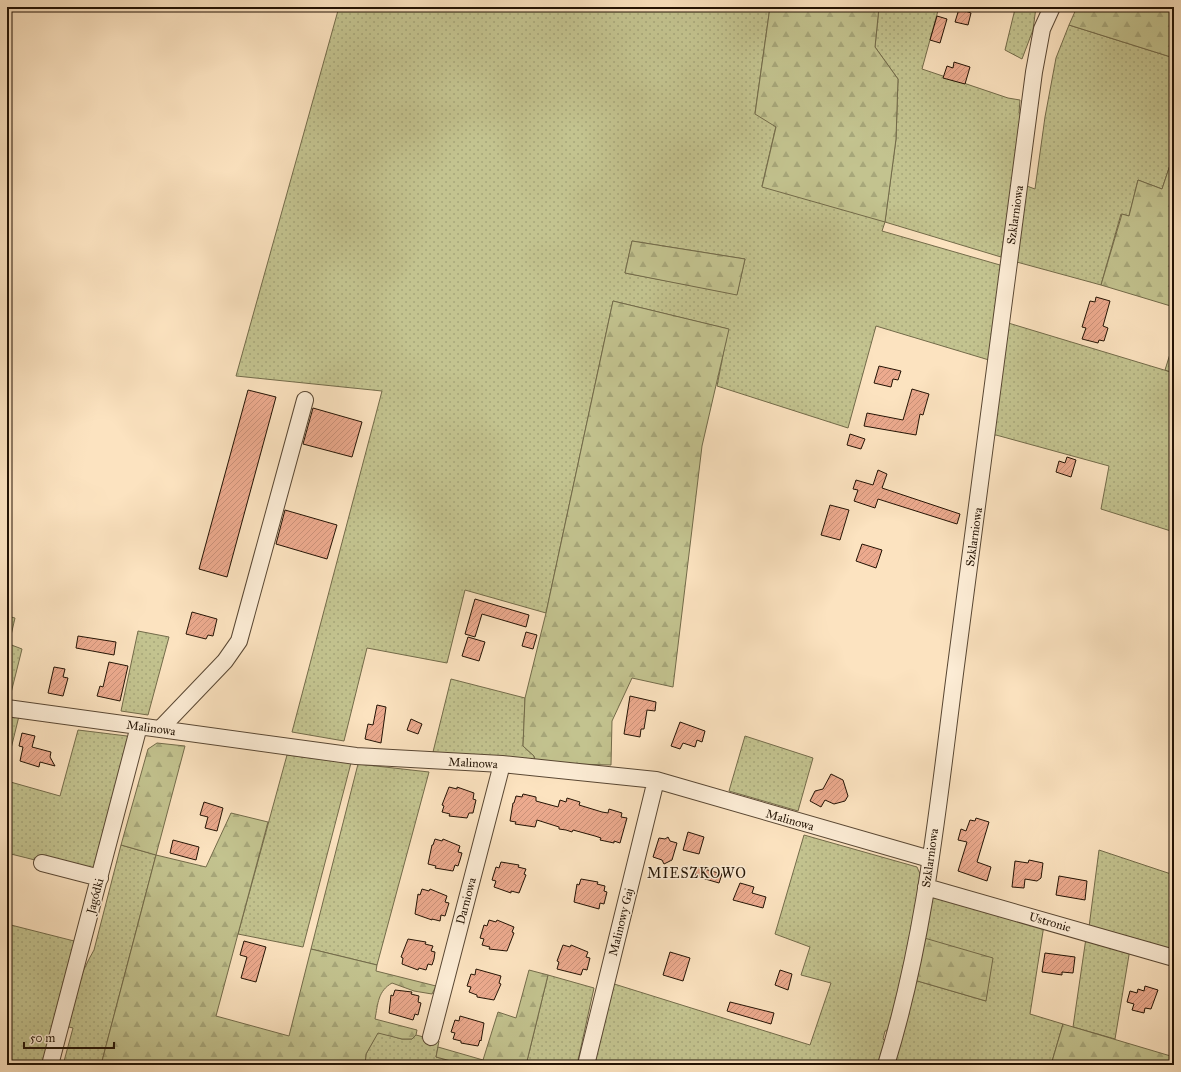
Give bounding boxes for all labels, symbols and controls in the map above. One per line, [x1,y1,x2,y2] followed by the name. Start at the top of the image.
[1004,184,1026,245] street label: Szklarniowa
[963,506,985,567] street label: Szklarniowa
[126,718,177,739] street label: Malinowa
[448,755,499,771] street label: Malinowa
[764,806,817,834] street label: Malinowa
[919,827,941,888] street label: Szklarniowa
[647,865,747,882] district label: MIESZKOWO
[453,875,479,926] street label: Darniowa
[83,876,108,918] street label: Jagódki
[606,887,636,957] street label: Malinowy Gaj
[1027,909,1073,935] street label: Ustronie
[24,1024,114,1050] scale bar
[30,1031,55,1045] text: 50 m

